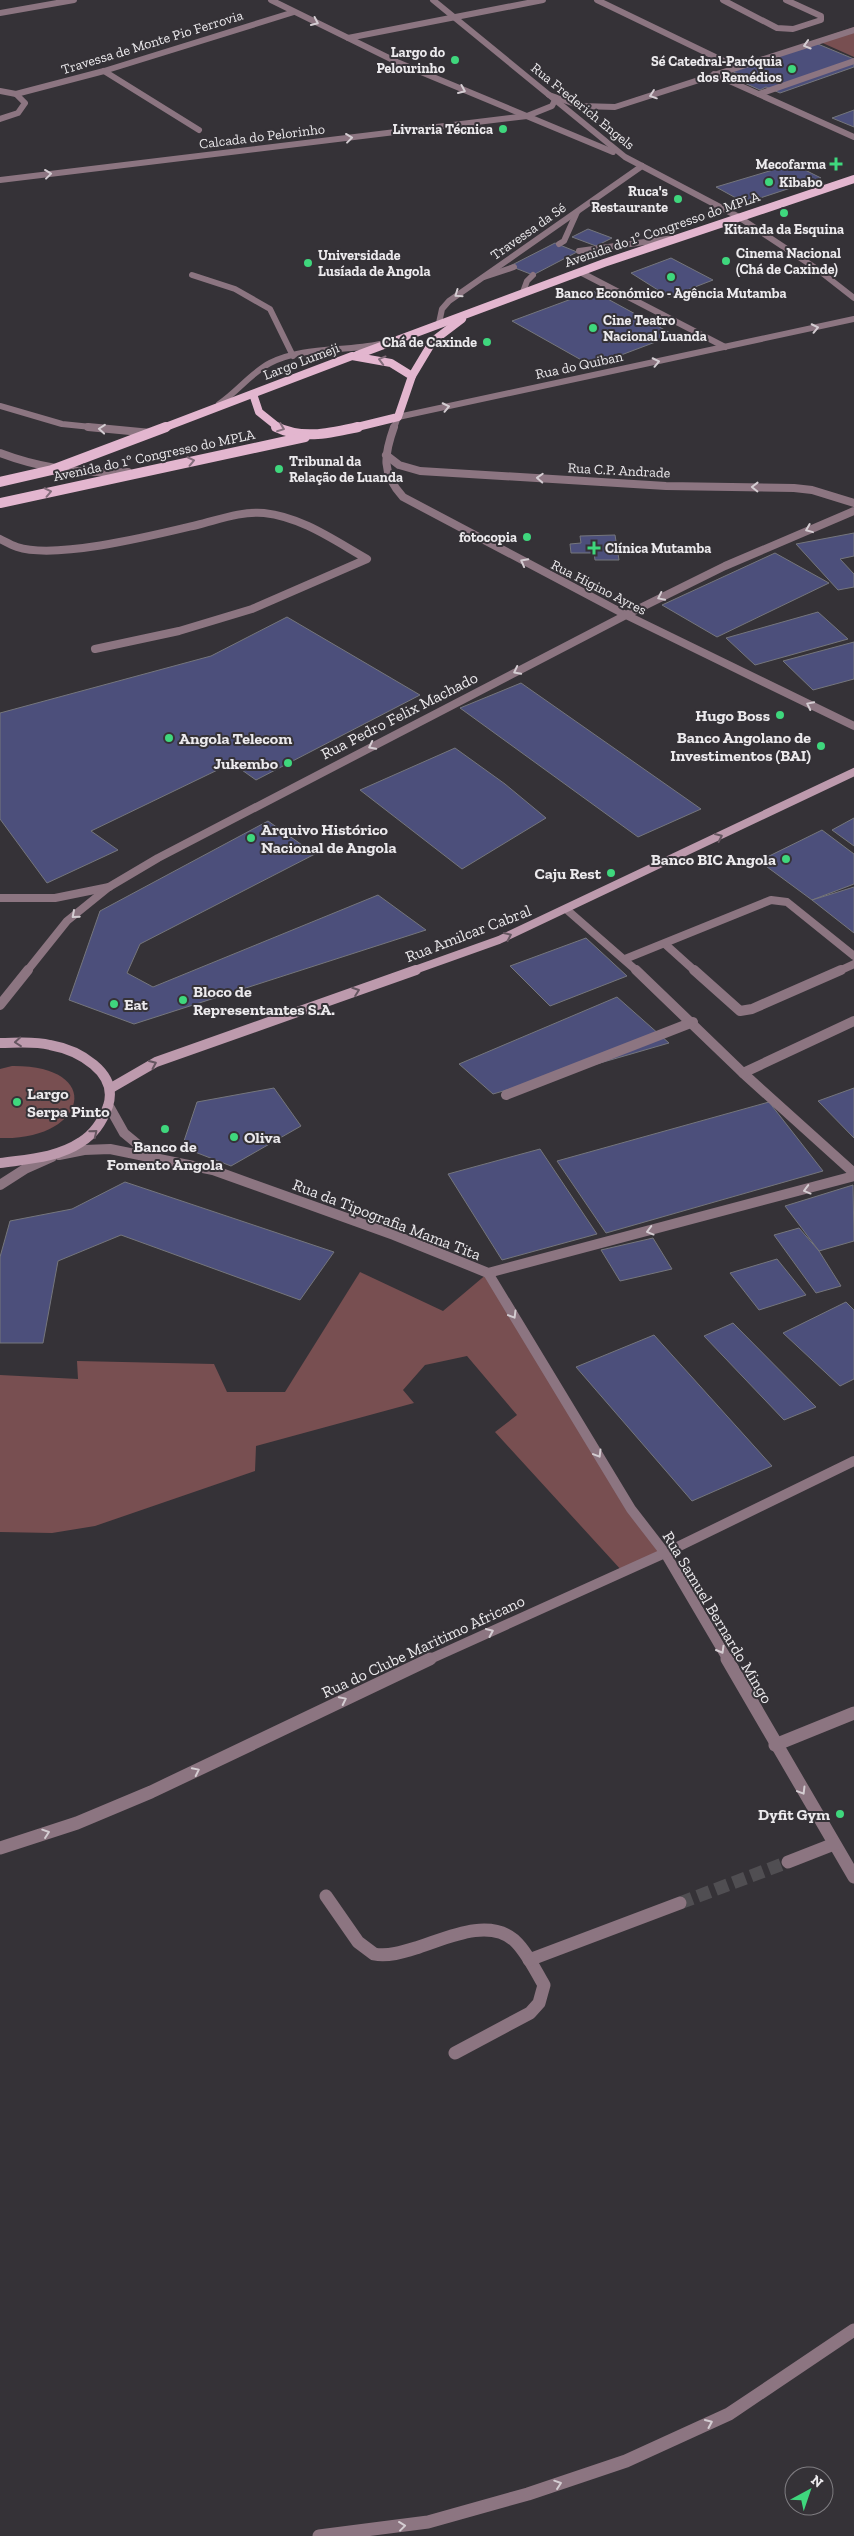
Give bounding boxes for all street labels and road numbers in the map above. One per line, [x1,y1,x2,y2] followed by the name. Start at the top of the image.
[59,7,245,78] street label: Travessa de Monte Pio Ferrovia
[527,59,638,153] street label: Rua Frederich Engels
[198,120,326,153] street label: Calcada do Pelorinho
[562,188,763,271] street label: Avenida do 1º Congresso do MPLA
[487,199,570,264] street label: Travessa da Sé
[261,339,342,384] street label: Largo Lumeji
[534,348,624,383] street label: Rua do Quiban
[52,426,257,485] street label: Avenida do 1º Congresso do MPLA
[567,459,671,482] street label: Rua C.P. Andrade
[548,556,649,619] street label: Rua Higino Ayres
[318,668,481,763] street label: Rua Pedro Felix Machado
[403,901,534,966] street label: Rua Amilcar Cabral
[290,1175,484,1264] street label: Rua da Tipografia Mama Tita
[659,1528,777,1707] street label: Rua Samuel Bernardo Mingo
[319,1591,528,1702] street label: Rua do Clube Maritimo Africano

